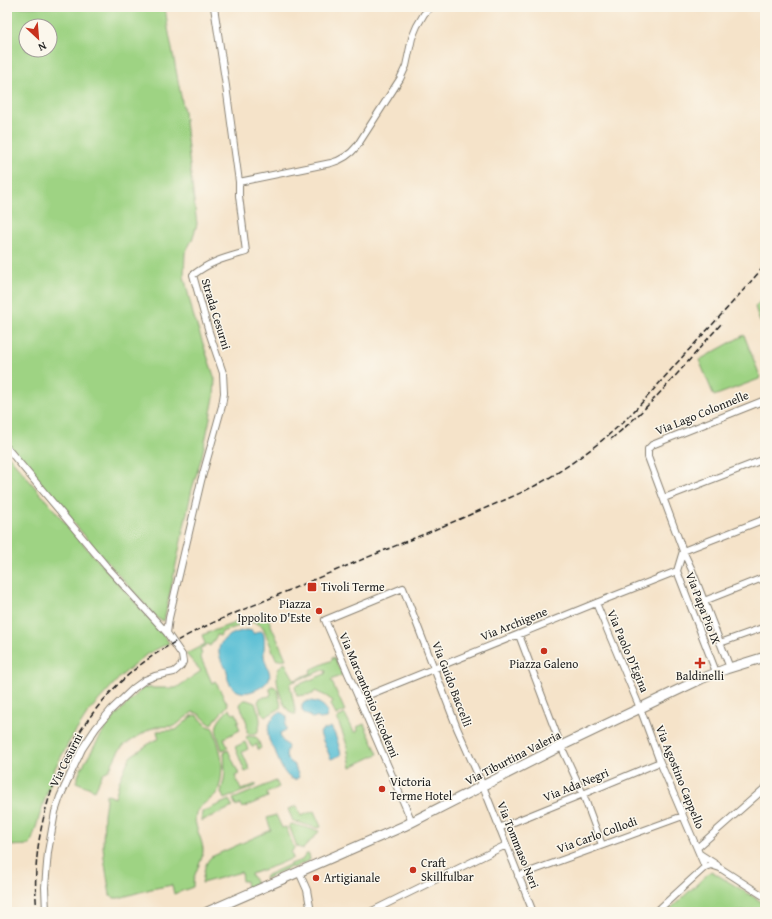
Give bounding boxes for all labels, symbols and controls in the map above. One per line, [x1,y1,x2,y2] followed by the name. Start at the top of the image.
[18,18,58,58] north arrow
[35,38,49,56] text: N
[198,276,236,352] street label: Strada Cesurni
[653,386,751,439] street label: Via Lago Colonnelle
[682,569,725,647] street label: Via Papa Pio IX
[321,578,385,595] place label: Tivoli Terme
[306,581,318,593] marker: Tivoli Terme
[237,595,311,626] place label: Piazza Ippolito D'Este
[478,602,550,645] street label: Via Archigene
[314,606,324,616] marker: Piazza Ippolito D'Este
[603,607,654,695] street label: Via Paolo D'Egina
[335,630,404,761] street label: Via Marcantonio Nicodemi
[428,639,477,730] street label: Via Guido Baccelli
[539,646,549,656] marker: Piazza Galeno
[510,655,578,672] place label: Piazza Galeno
[695,658,705,668] marker: Baldinelli
[676,667,725,684] place label: Baldinelli
[652,722,709,831] street label: Via Agostino Cappello
[462,726,564,789] street label: Via Tiburtina Valeria
[45,730,87,789] street label: Via Cesurni
[540,763,612,805] street label: Via Ada Negri
[390,773,453,804] place label: Victoria Terme Hotel
[377,784,387,794] marker: Victoria Terme Hotel
[493,799,544,891] street label: Via Tommaso Neri
[554,812,640,857] street label: Via Carlo Collodi
[421,854,474,885] place label: Craft Skillfulbar
[408,865,418,875] marker: Craft Skillfulbar
[324,869,381,886] place label: Artigianale
[311,873,321,883] marker: Artigianale

